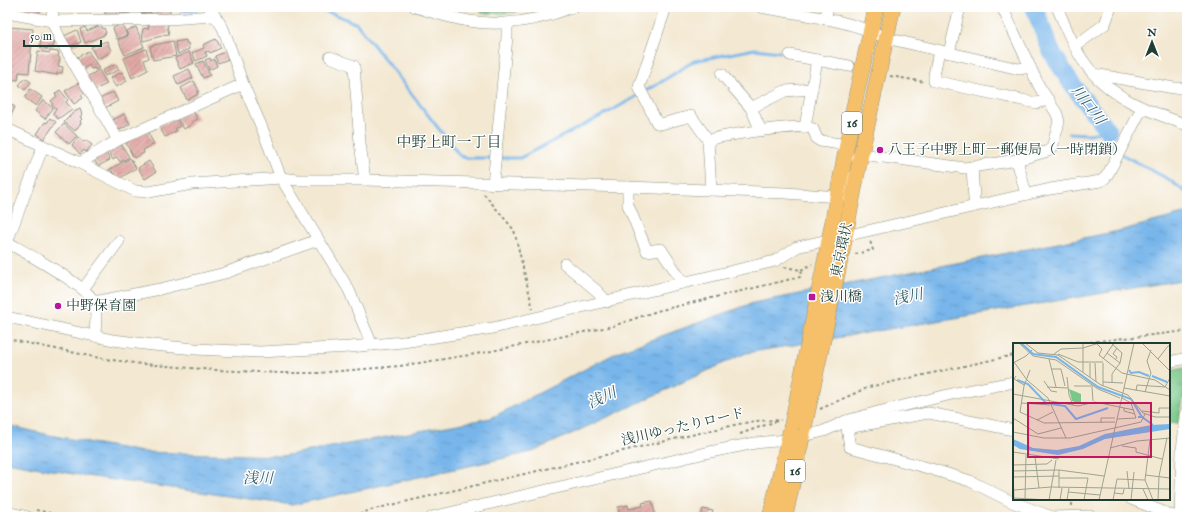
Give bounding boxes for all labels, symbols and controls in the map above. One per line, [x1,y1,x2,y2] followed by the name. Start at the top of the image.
[24,22,101,48] scale bar
[1132,22,1172,62] north arrow
[1146,26,1157,40] text: N
[30,29,52,44] text: 50 m
[1067,81,1111,130] water label: 川口川
[842,112,862,134] road number: 16
[396,133,502,152] district label: 中野上町一丁目
[888,141,1126,159] place label: 八王子中野上町一郵便局（一時閉鎖）
[875,145,885,155] marker: 八王子中野上町一郵便局（一時閉鎖）
[827,221,857,279] street label: 東京環状
[891,284,927,309] water label: 浅川
[820,288,862,306] place label: 浅川橋
[807,292,817,302] marker: 浅川橋
[66,297,136,315] place label: 中野保育園
[53,301,63,311] marker: 中野保育園
[1013,343,1170,500] inset map
[584,382,621,413] water label: 浅川
[620,404,746,450] street label: 浅川ゆったりロード
[785,460,805,482] road number: 16
[243,469,275,488] water label: 浅川

